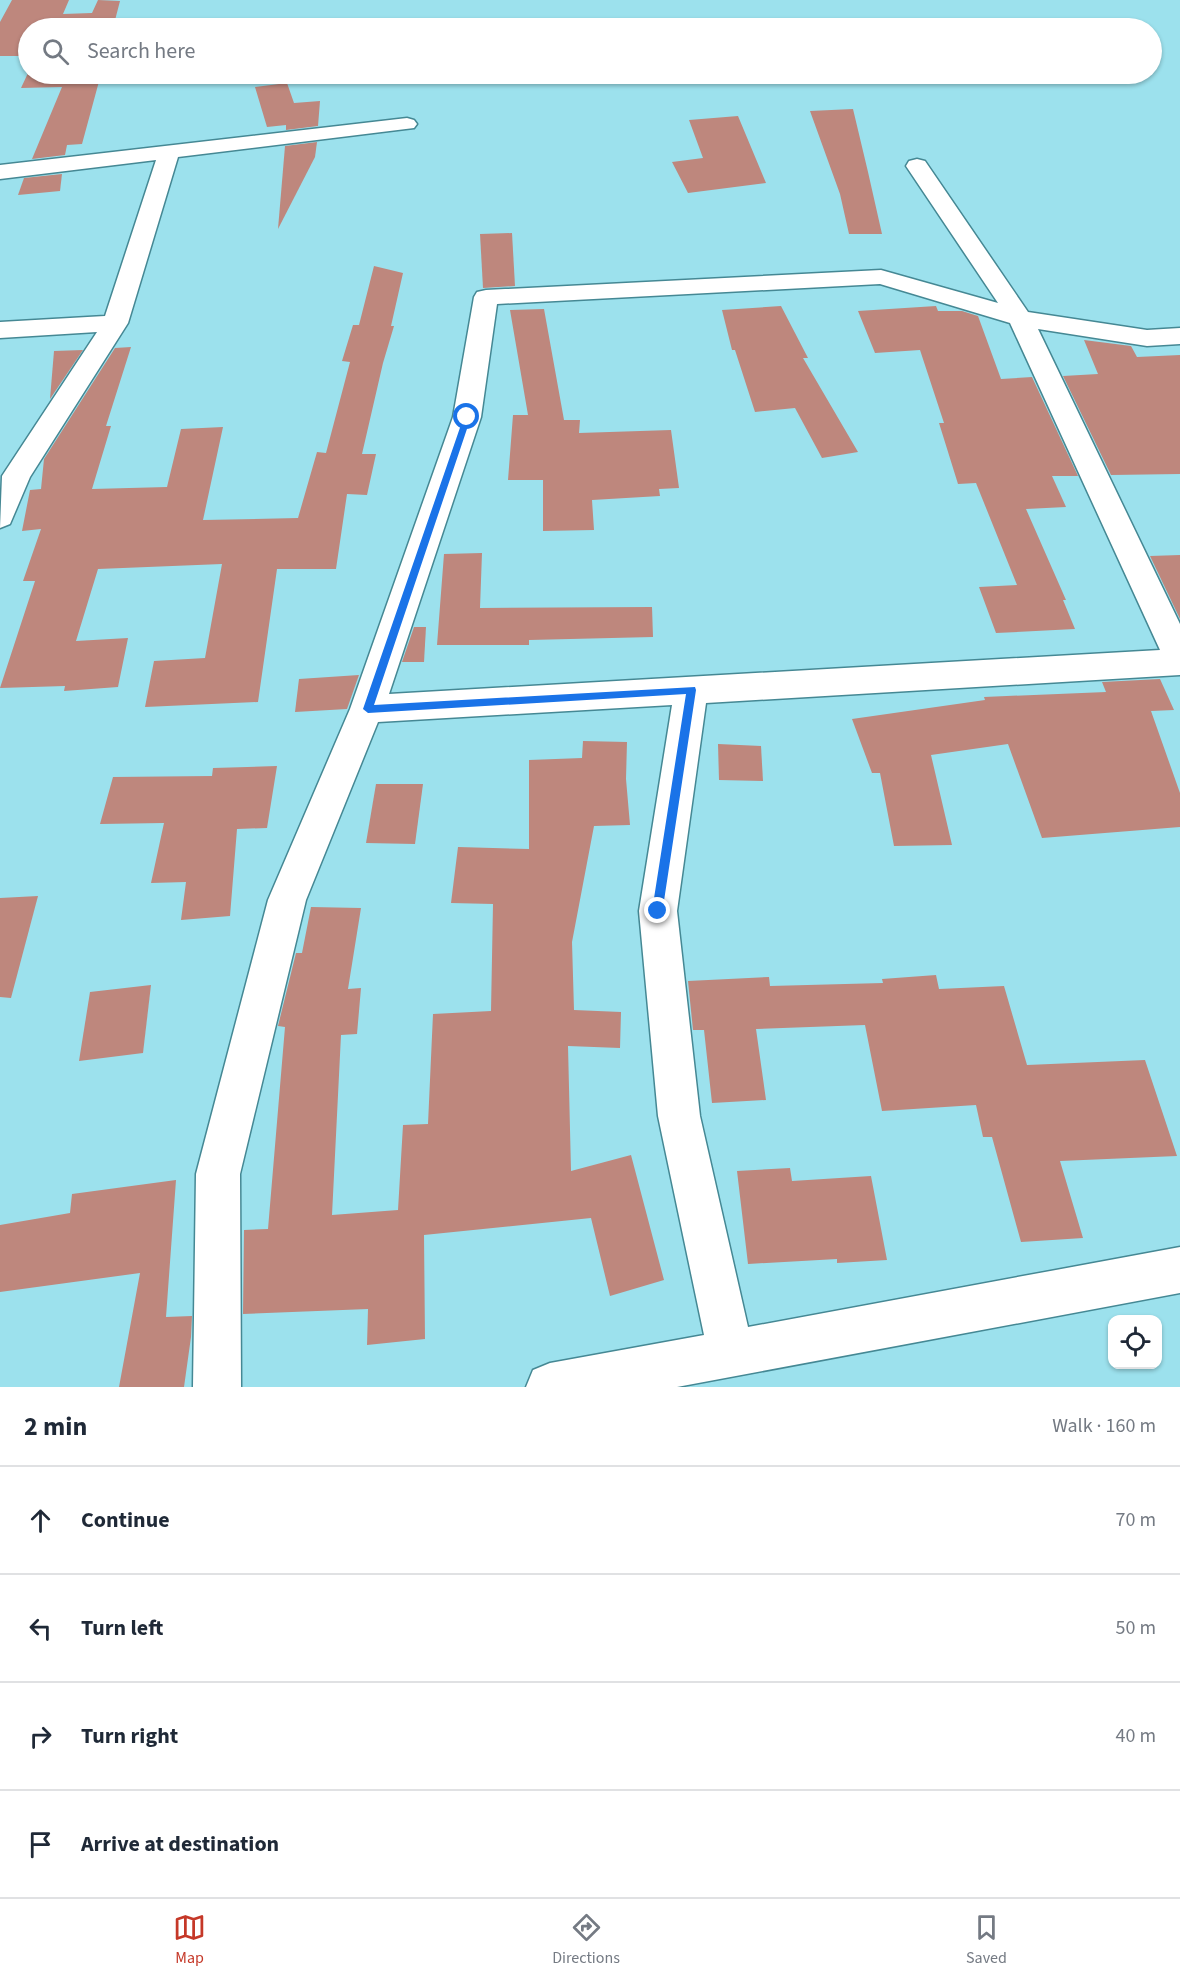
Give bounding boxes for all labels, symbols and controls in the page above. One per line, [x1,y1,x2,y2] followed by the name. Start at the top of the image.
[18,18,1162,84] search box
[39,35,72,68] icon: search
[87,35,195,67] text: Search here
[453,403,479,429] route start
[644,897,670,923] route end
[1108,1315,1162,1369] map controls
[1108,1315,1162,1369] button: locate
[24,1408,87,1445] text: 2 min
[1052,1412,1156,1440] text: Walk · 160 m
[24,1504,57,1537] icon: ahead
[81,1504,170,1536] text: Continue
[1116,1506,1156,1534] text: 70 m
[24,1612,57,1645] icon: left
[81,1612,163,1644] text: Turn left
[1116,1614,1156,1642] text: 50 m
[24,1720,57,1753] icon: right
[81,1720,178,1752] text: Turn right
[1116,1722,1156,1750] text: 40 m
[24,1828,57,1861] icon: arrive
[81,1828,279,1860] text: Arrive at destination
[173,1911,206,1969] tab: Map
[552,1911,620,1969] tab: Directions
[966,1911,1007,1969] tab: Saved

